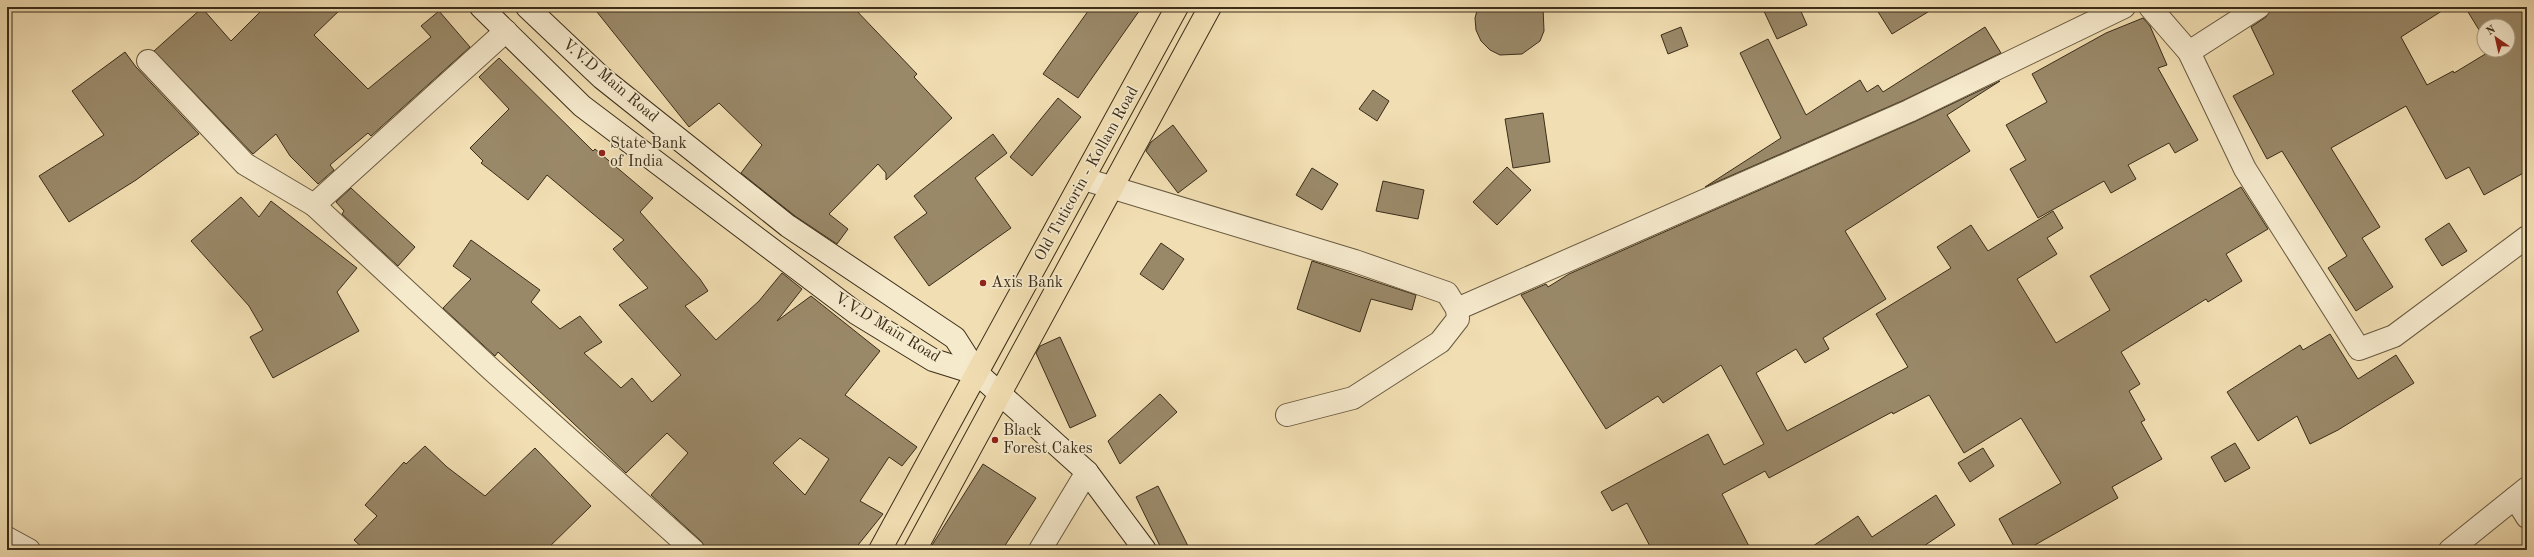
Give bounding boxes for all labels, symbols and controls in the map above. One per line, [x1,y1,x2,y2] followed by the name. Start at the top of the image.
[2476,18,2516,58] north arrow
[2485,24,2498,38] text: N
[559,36,661,126] street label: V.V.D Main Road
[1032,84,1142,264] street label: Old Tuticorin - Kollam Road
[610,136,687,170] place label: State Bank of India
[597,148,607,158] marker: State Bank of India
[991,275,1063,291] place label: Axis Bank
[978,278,988,288] marker: Axis Bank
[831,290,943,366] street label: V.V.D Main Road
[1003,423,1093,457] place label: Black Forest Cakes
[990,435,1000,445] marker: Black Forest Cakes

